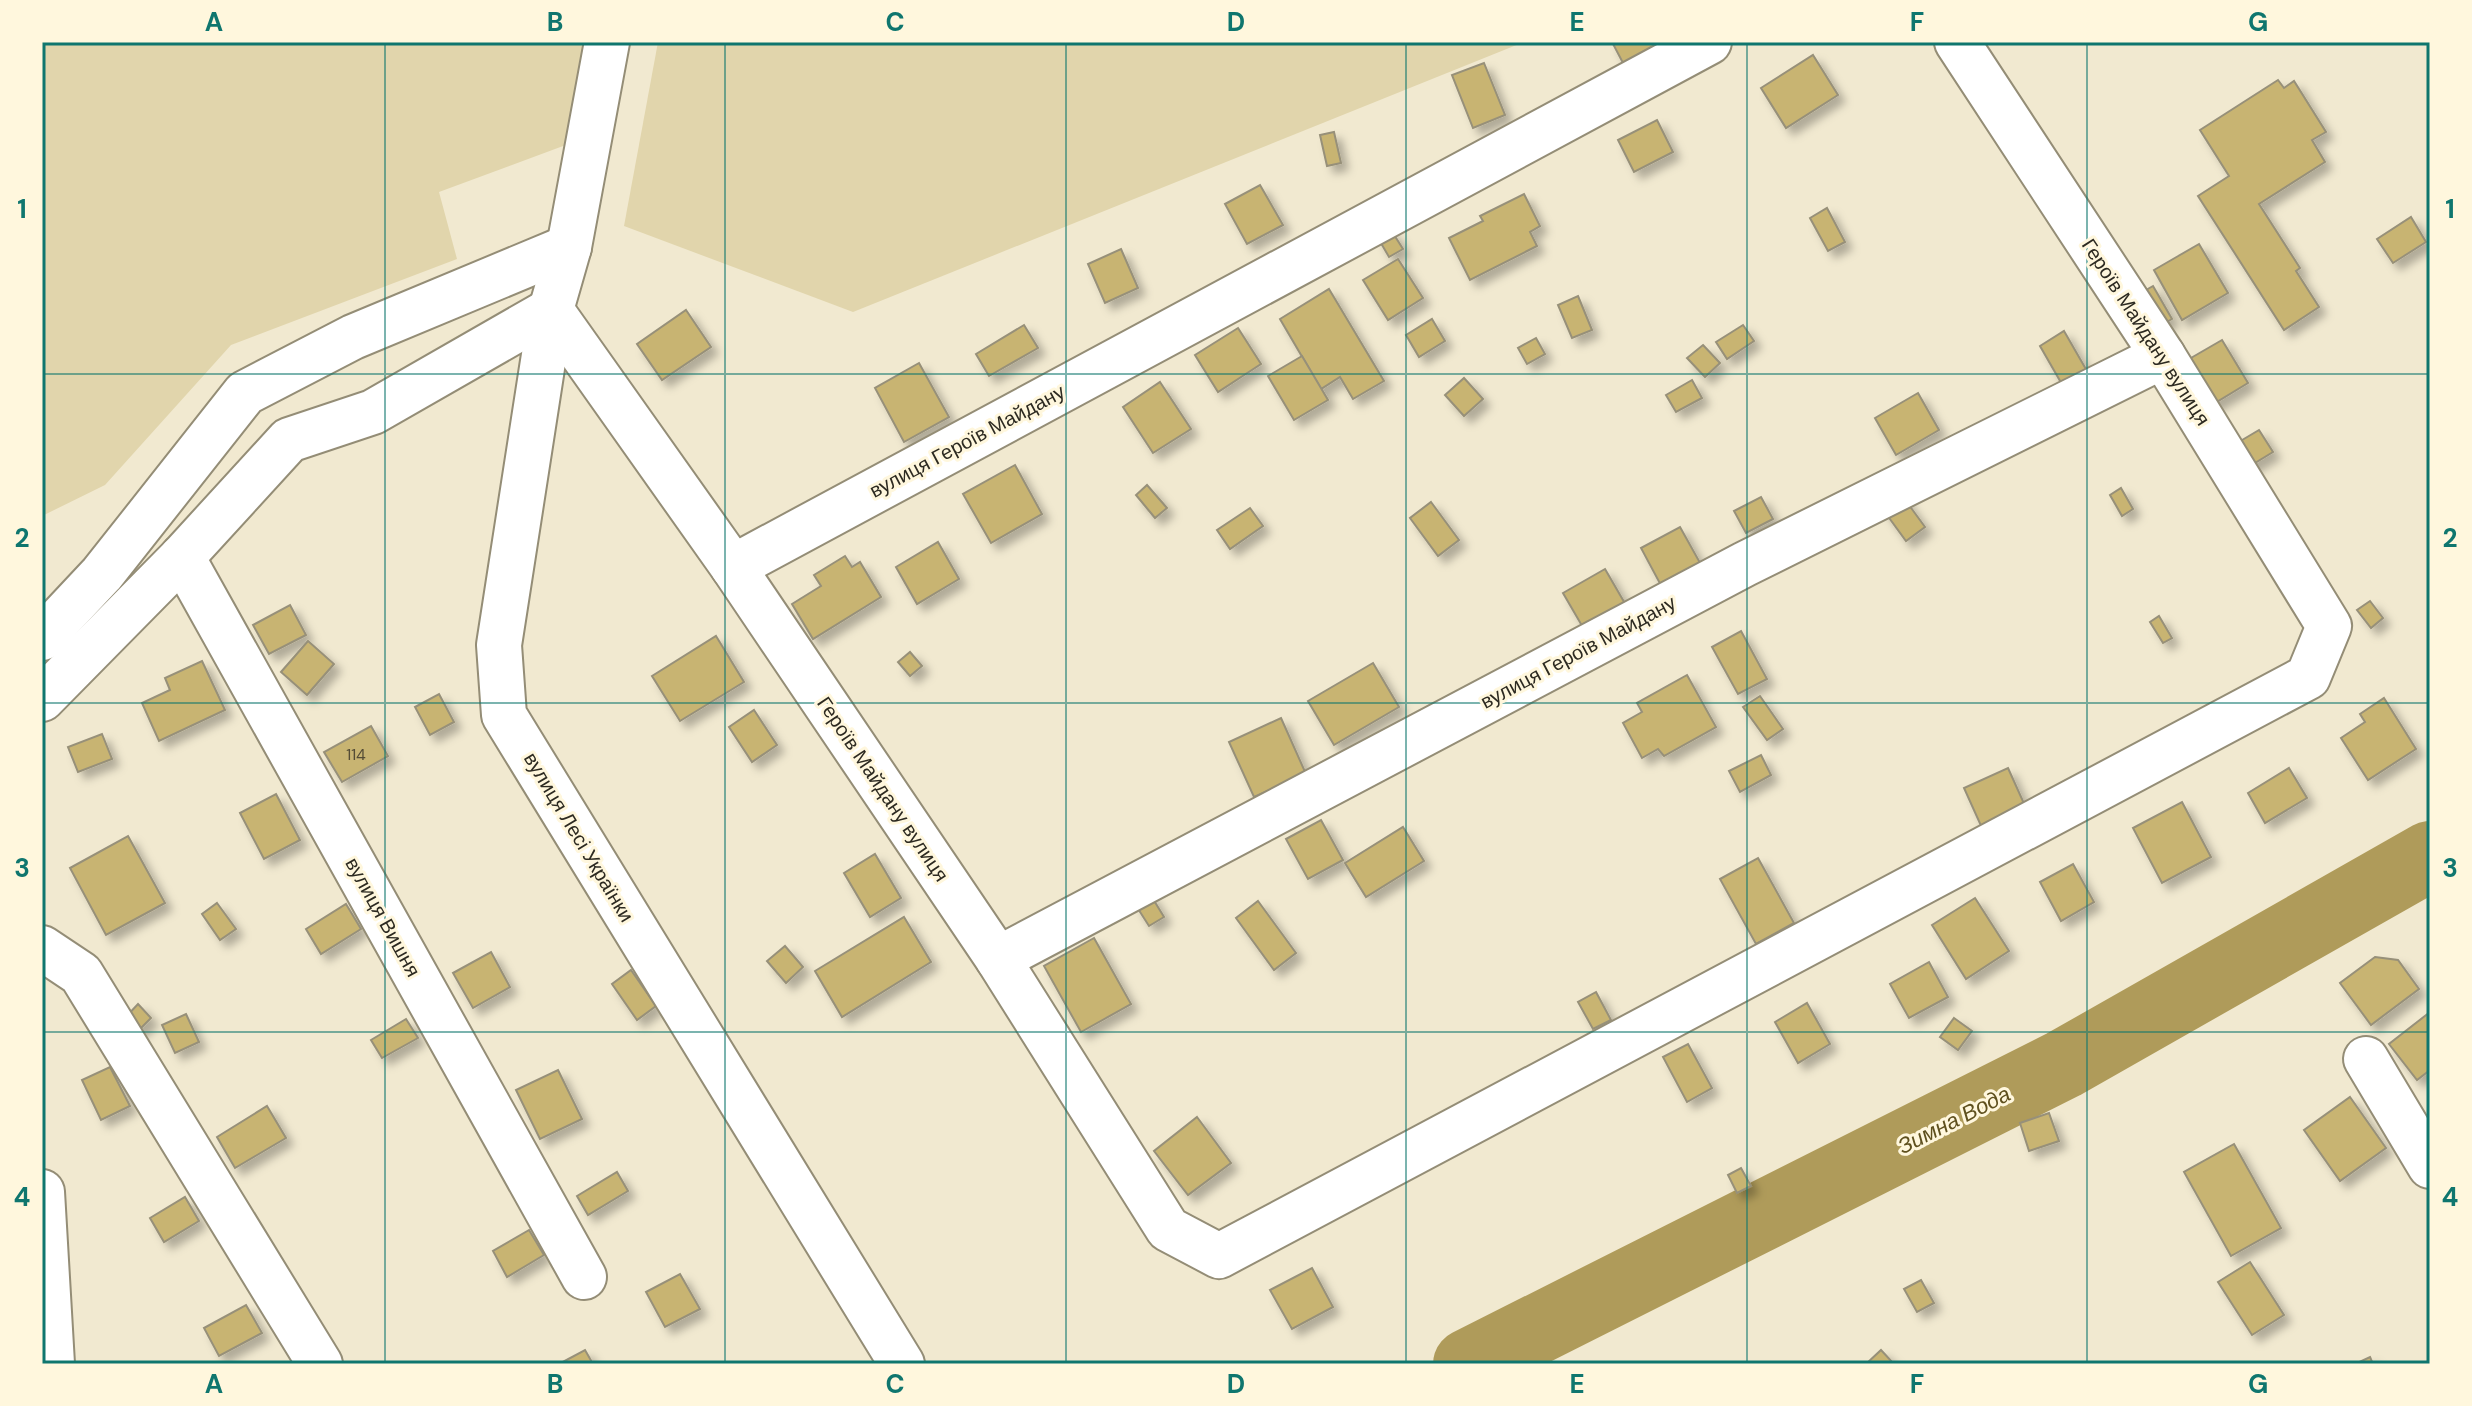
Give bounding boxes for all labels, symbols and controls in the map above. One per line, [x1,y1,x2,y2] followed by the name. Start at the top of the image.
[205,5,223,39] text: A
[547,5,563,39] text: B
[885,5,905,39] text: C
[1227,5,1245,39] text: D
[1569,5,1585,39] text: E
[1910,5,1924,39] text: F
[2248,5,2268,39] text: G
[17,192,27,226] text: 1
[2445,192,2455,226] text: 1
[2076,234,2216,430] street label: Героїв Майдану вулиця
[865,378,1069,504] street label: вулиця Героїв Майдану
[14,521,30,555] text: 2
[2442,521,2458,555] text: 2
[1476,589,1680,715] street label: вулиця Героїв Майдану
[811,692,955,886] street label: Героїв Майдану вулиця
[346,744,366,765] house number: 114
[518,747,640,927] street label: вулиця Лесі Українки
[14,851,30,885] text: 3
[2442,851,2458,885] text: 3
[339,853,427,981] street label: вулиця Вишня
[1893,1079,2015,1161] water label: Зимна Вода
[14,1180,30,1214] text: 4
[2442,1180,2458,1214] text: 4
[205,1367,223,1401] text: A
[547,1367,563,1401] text: B
[885,1367,905,1401] text: C
[1227,1367,1245,1401] text: D
[1569,1367,1585,1401] text: E
[1910,1367,1924,1401] text: F
[2248,1367,2268,1401] text: G

